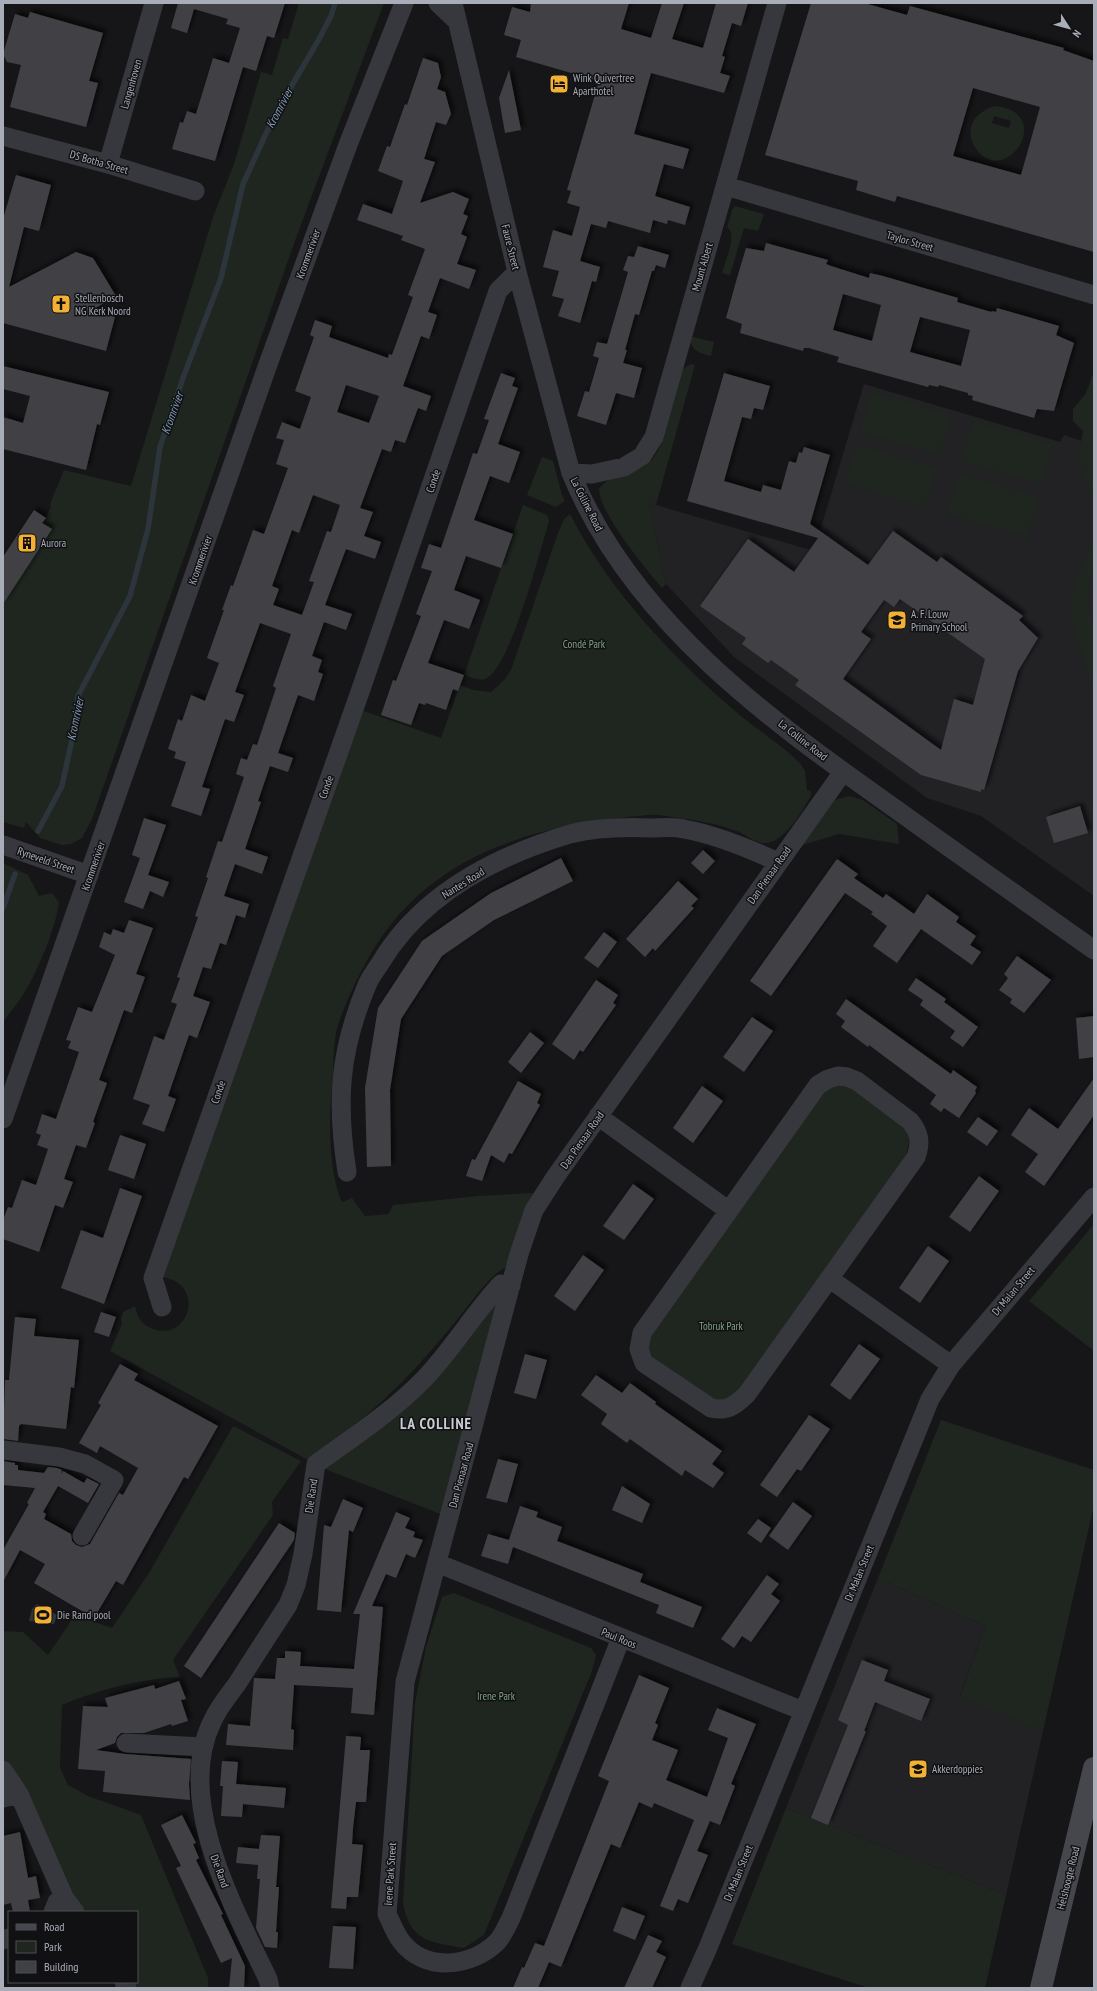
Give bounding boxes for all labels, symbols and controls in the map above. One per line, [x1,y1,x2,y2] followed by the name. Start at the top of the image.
[1049,8,1089,48] north arrow
[1070,27,1085,40] text: N
[117,57,145,110] street label: Langenhoven
[573,71,635,98] place label: Wink Quivertree Aparthotel
[548,73,570,95] hotel icon: Wink Quivertree Aparthotel
[262,84,297,131] water label: Kromrivier
[68,147,130,177] street label: DS Botha Street
[499,223,523,271] street label: Faure Street
[293,227,323,281] street label: Krommerivier
[885,228,935,254] street label: Taylor Street
[688,241,716,293] street label: Mount Albert
[75,291,131,318] place label: Stellenbosch NG Kerk Noord
[50,293,72,315] church icon: Stellenbosch NG Kerk Noord
[158,388,187,436] water label: Kromrivier
[423,467,444,494] street label: Conde
[567,475,607,533] street label: La Colline Road
[16,532,38,554] building icon: Aurora
[185,533,215,587] street label: Krommerivier
[41,536,66,550] place label: Aurora
[911,607,968,634] place label: A. F. Louw Primary School
[886,609,908,631] school or university icon: A. F. Louw Primary School
[563,637,606,651] park label: Condé Park
[63,695,87,742] water label: Kromrivier
[776,716,831,764] street label: La Colline Road
[315,773,337,800] street label: Conde
[78,839,108,893] street label: Krommerivier
[744,843,794,906] street label: Dan Pienaar Road
[16,844,76,876] street label: Ryneveld Street
[439,864,487,902] street label: Nantes Road
[208,1078,229,1105] street label: Conde
[557,1108,607,1171] street label: Dan Pienaar Road
[989,1264,1037,1318] street label: Dr Malan Street
[699,1319,744,1333] park label: Tobruk Park
[400,1414,472,1433] district label: LA COLLINE
[446,1441,476,1509] street label: Dan Pienaar Road
[302,1478,320,1514] street label: Die Rand
[841,1543,877,1603] street label: Dr Malan Street
[32,1604,54,1626] sports icon: Die Rand pool
[57,1608,111,1622] place label: Die Rand pool
[599,1625,639,1651] street label: Paul Roos
[477,1689,516,1703] park label: Irene Park
[907,1758,929,1780] school or university icon: Akkerdoppies
[932,1762,983,1776] place label: Akkerdoppies
[381,1842,399,1906] street label: Irene Park Street
[720,1843,756,1903] street label: Dr Malan Street
[1053,1845,1083,1911] street label: Helshoogte Road
[208,1852,233,1890] street label: Die Rand
[8,1911,138,1983] legend
[44,1919,64,1934] text: Road
[44,1939,62,1954] text: Park
[44,1959,79,1974] text: Building

